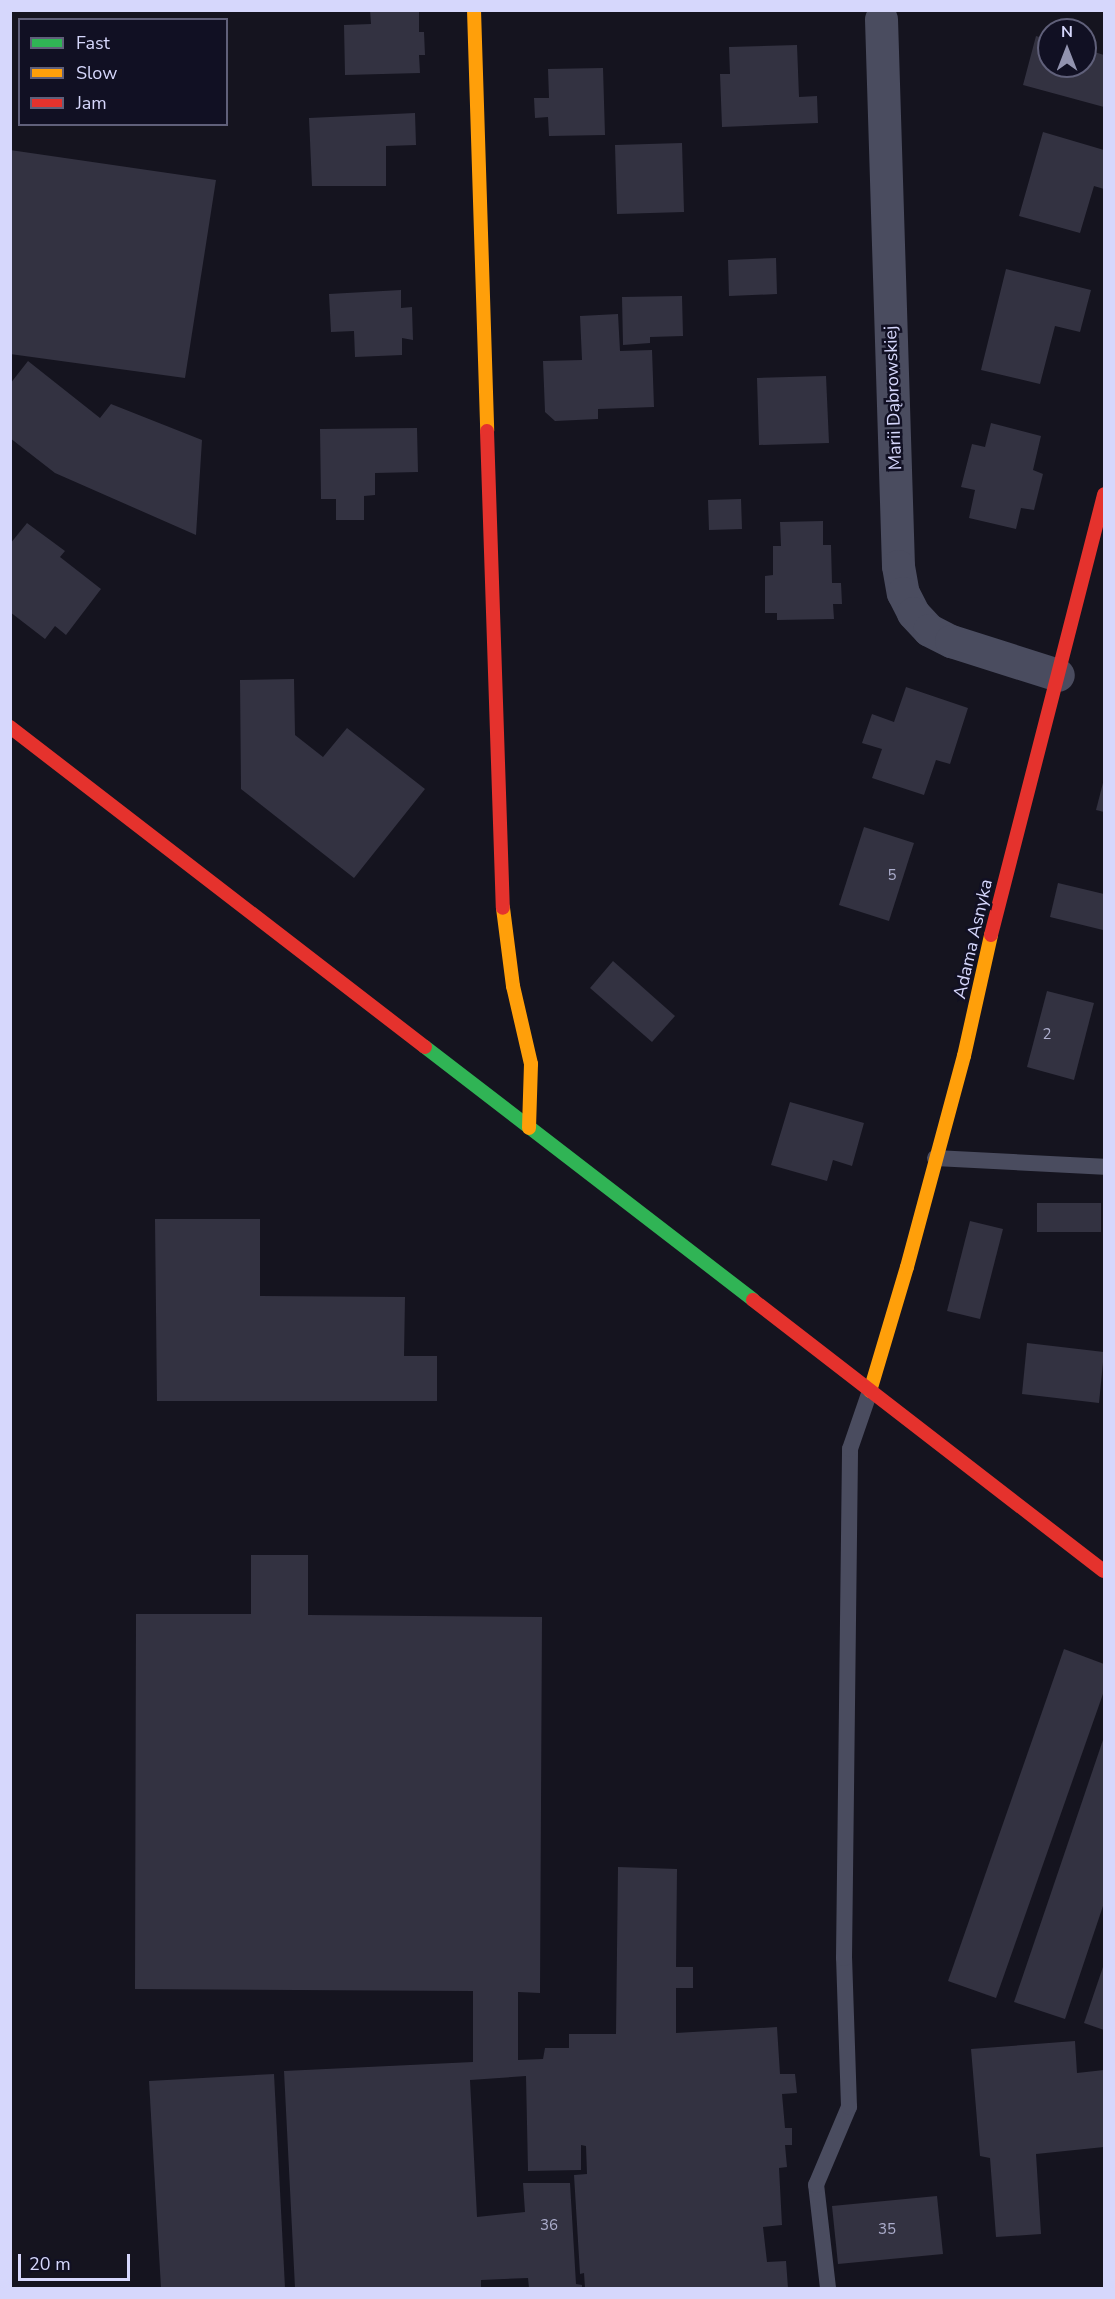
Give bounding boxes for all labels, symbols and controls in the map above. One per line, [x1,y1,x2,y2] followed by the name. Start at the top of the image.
[18,18,228,126] legend
[1037,18,1097,78] north arrow
[1061,21,1073,43] text: N
[76,31,110,55] text: Fast
[76,61,117,85] text: Slow
[76,91,107,115] text: Jam
[880,325,906,471] street label: Marii Dąbrowskiej
[888,867,896,885] house number: 5
[949,877,997,1001] street label: Adama Asnyka
[1043,1026,1051,1044] house number: 2
[540,2217,558,2235] house number: 36
[878,2221,896,2239] house number: 35
[21,2242,134,2280] scale bar
[29,2252,71,2276] text: 20 m

